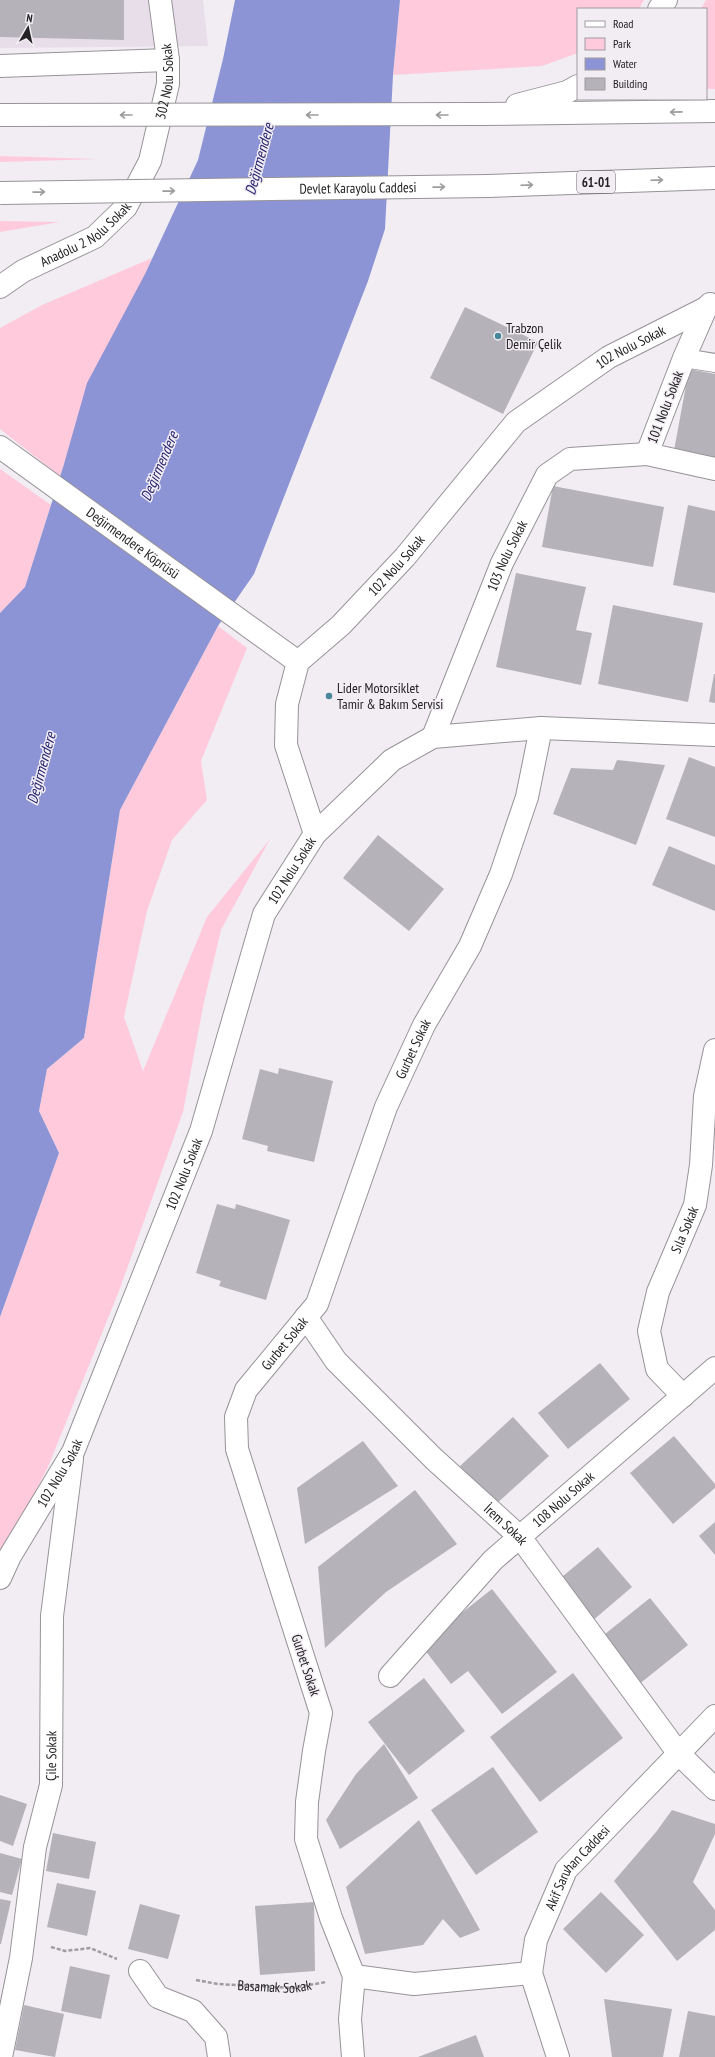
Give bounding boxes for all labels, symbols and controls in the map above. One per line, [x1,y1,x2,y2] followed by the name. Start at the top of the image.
[8,8,48,48] north arrow
[577,8,707,100] legend
[26,11,34,26] text: N
[613,16,633,31] text: Road
[613,36,631,51] text: Park
[151,42,177,121] street label: 302 Nolu Sokak
[613,56,638,71] text: Water
[613,76,648,91] text: Building
[670,108,683,115] one-way arrow
[120,111,133,119] one-way arrow
[306,111,319,119] one-way arrow
[436,111,449,119] one-way arrow
[240,120,278,197] water label: Değirmendere
[577,171,615,193] road number: 61-01
[650,176,663,184] one-way arrow
[299,178,417,198] street label: Devlet Karayolu Caddesi
[520,181,533,189] one-way arrow
[432,183,445,191] one-way arrow
[162,187,175,195] one-way arrow
[32,188,45,196] one-way arrow
[37,199,136,271] street label: Anadolu 2 Nolu Sokak
[506,319,562,353] place label: Trabzon Demir Çelik
[592,321,669,373] street label: 102 Nolu Sokak
[493,331,503,341] marker: Trabzon Demir Çelik
[643,368,687,446] street label: 101 Nolu Sokak
[136,428,182,503] water label: Değirmendere
[83,503,183,583] street label: Değirmendere Köprüsü
[483,517,532,594] street label: 103 Nolu Sokak
[364,531,429,600] street label: 102 Nolu Sokak
[337,679,443,713] place label: Lider Motorsiklet Tamir & Bakım Servisi
[324,691,334,701] marker: Lider Motorsiklet Tamir & Bakım Servisi
[22,729,60,806] water label: Değirmendere
[264,833,320,907] street label: 102 Nolu Sokak
[391,1015,435,1082] street label: Gurbet Sokak
[161,1135,207,1213] street label: 102 Nolu Sokak
[667,1203,703,1256] street label: Sıla Sokak
[257,1313,312,1374] street label: Gurbet Sokak
[33,1436,87,1511] street label: 102 Nolu Sokak
[528,1467,598,1531] street label: 108 Nolu Sokak
[480,1500,532,1549] street label: İrem Sokak
[288,1632,325,1699] street label: Gurbet Sokak
[42,1730,60,1781] street label: Çile Sokak
[541,1821,614,1913] street label: Akif Saruhan Caddesi
[237,1976,313,1997] street label: Basamak Sokak

